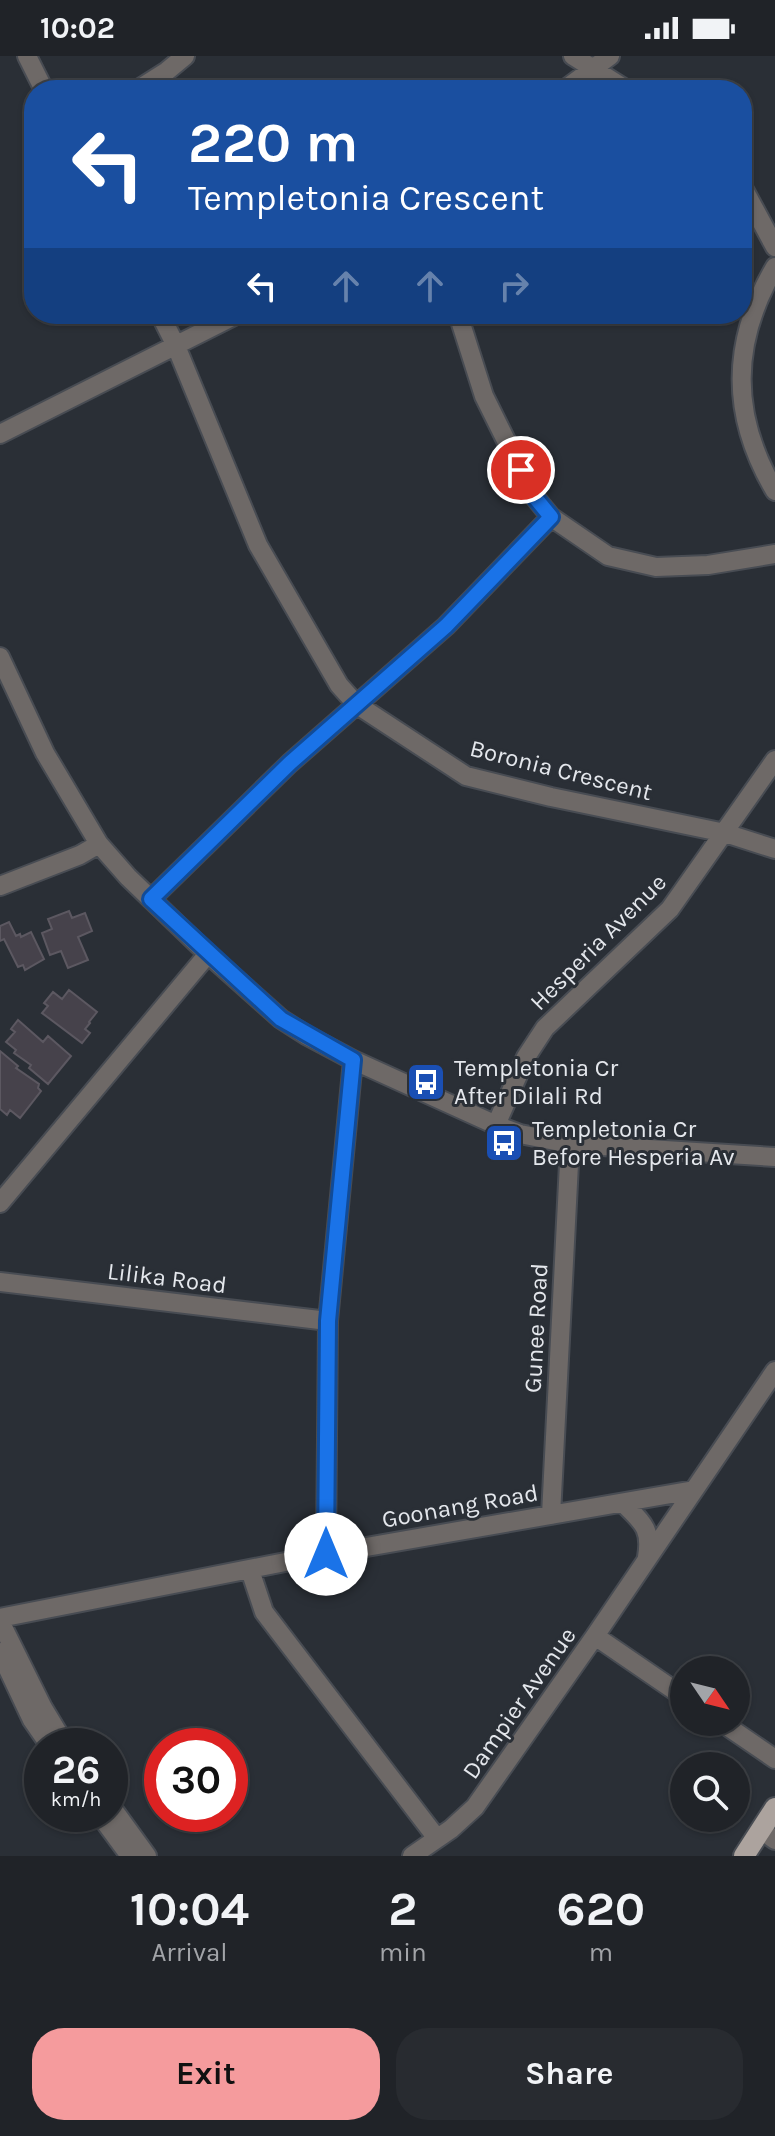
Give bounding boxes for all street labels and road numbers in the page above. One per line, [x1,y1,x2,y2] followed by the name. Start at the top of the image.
[467,734,655,806] street label: Boronia Crescent
[524,868,672,1016] street label: Hesperia Avenue
[106,1257,228,1299] street label: Lilika Road
[519,1262,553,1394] street label: Gunee Road
[380,1478,540,1534] street label: Goonang Road
[456,1622,582,1784] street label: Dampier Avenue

